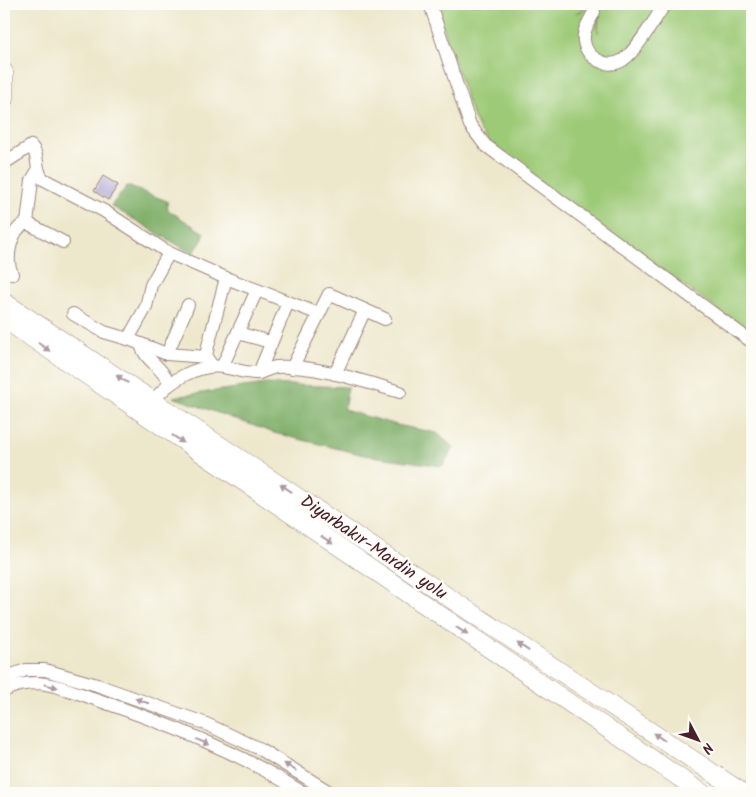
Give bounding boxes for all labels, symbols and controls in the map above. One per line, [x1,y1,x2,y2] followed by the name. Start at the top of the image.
[37,342,51,352] one-way arrow
[115,374,129,384] one-way arrow
[171,434,185,444] one-way arrow
[280,484,293,493] one-way arrow
[294,488,453,609] street label: Diyarbakır-Mardin yolu
[320,535,334,545] one-way arrow
[455,626,468,636] one-way arrow
[517,642,530,652] one-way arrow
[43,682,58,690] one-way arrow
[134,697,149,704] one-way arrow
[674,714,724,764] north arrow
[652,732,665,742] one-way arrow
[696,737,718,759] text: N
[196,738,210,746] one-way arrow
[283,763,296,772] one-way arrow

